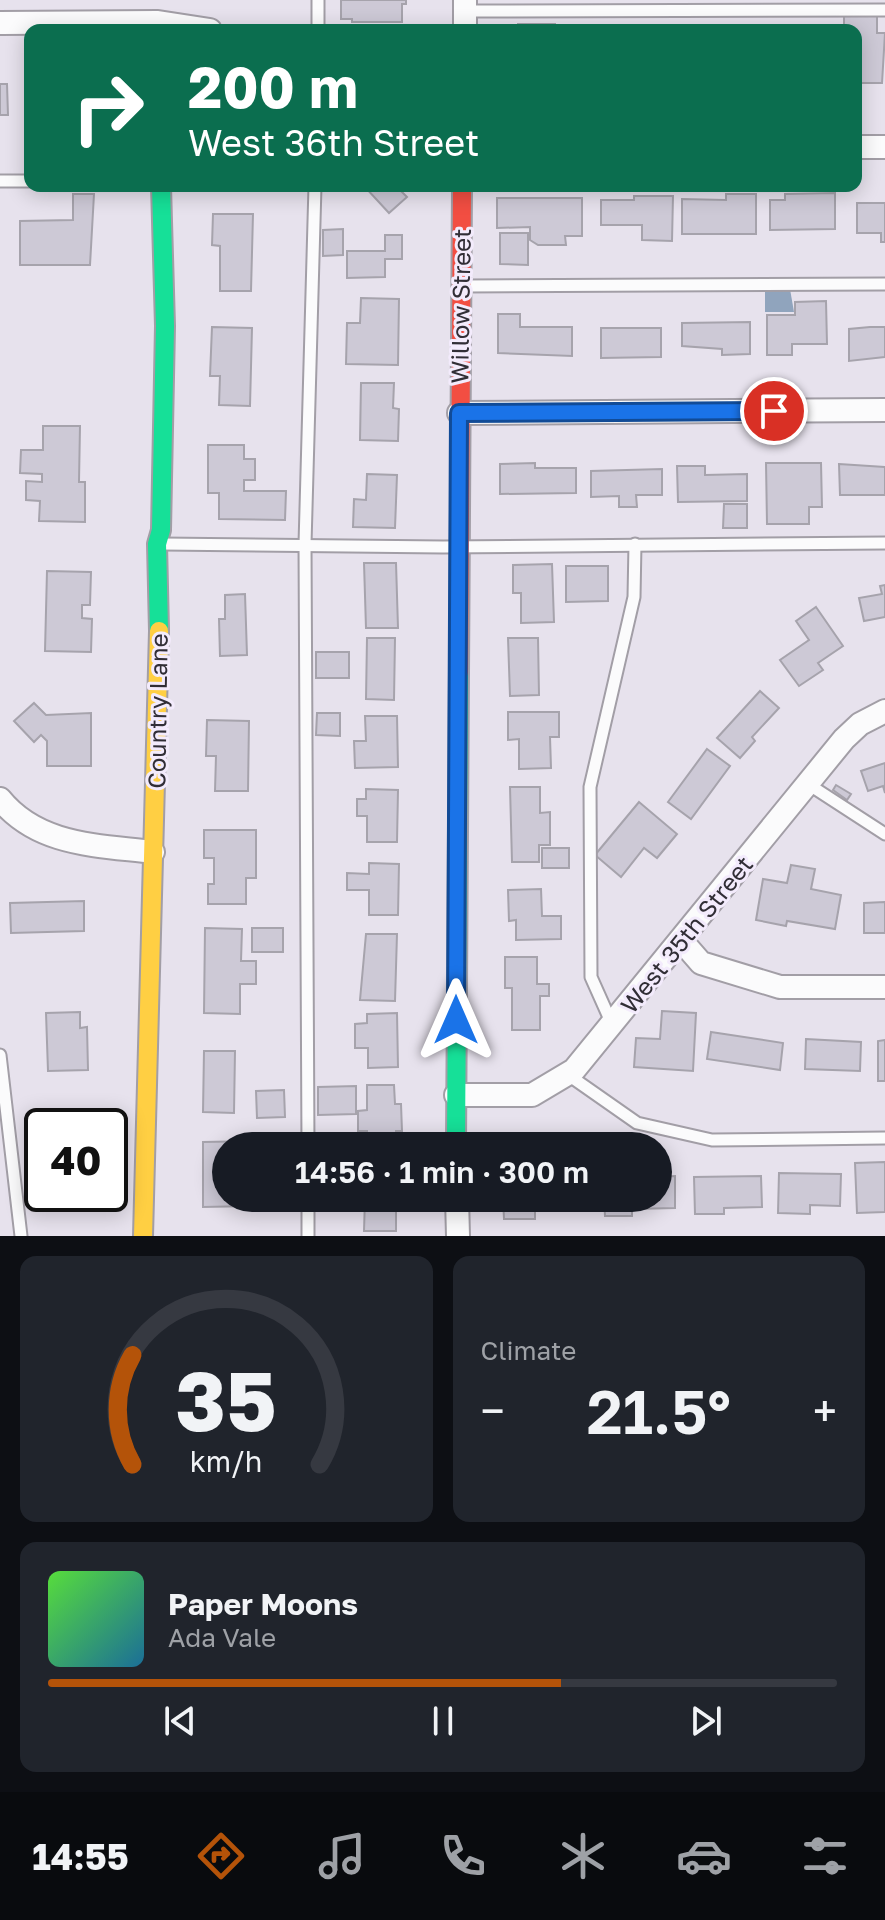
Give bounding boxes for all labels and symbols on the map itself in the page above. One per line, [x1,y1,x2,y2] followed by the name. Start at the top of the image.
[444,228,476,384] street label: Willow Street
[740,377,808,445] pin
[141,633,173,789] street label: Country Lane
[614,850,758,1018] street label: West 35th Street
[414,978,498,1062] position arrow
[24,1108,128,1212] speed limit sign: 40

